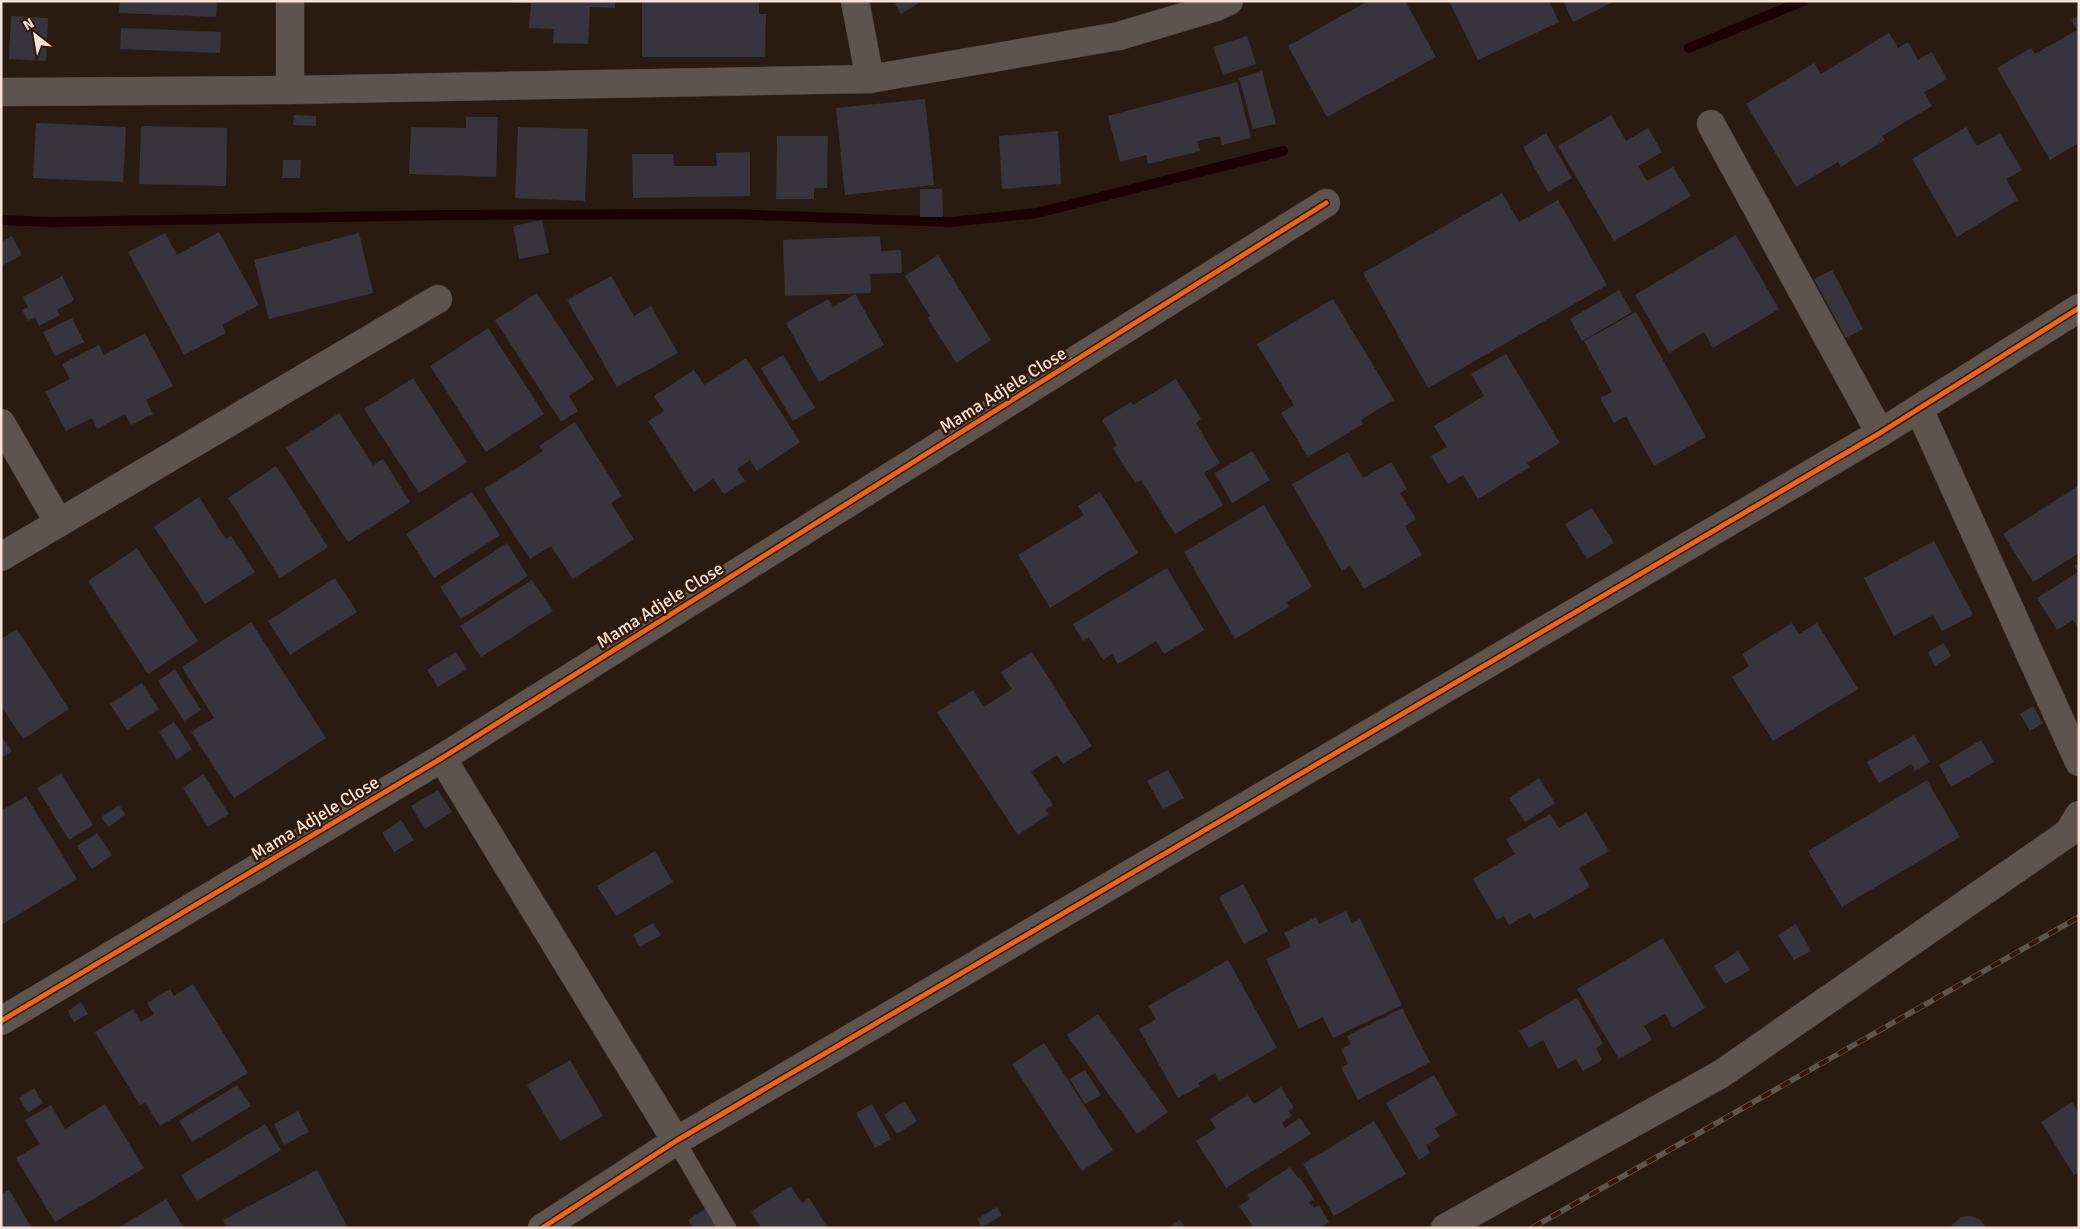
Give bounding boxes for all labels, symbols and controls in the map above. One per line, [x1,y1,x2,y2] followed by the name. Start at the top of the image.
[10,10,60,60] north arrow
[20,14,37,34] text: N
[935,342,1071,438] street label: Mama Adjele Close
[592,557,728,653] street label: Mama Adjele Close
[247,771,383,865] street label: Mama Adjele Close

